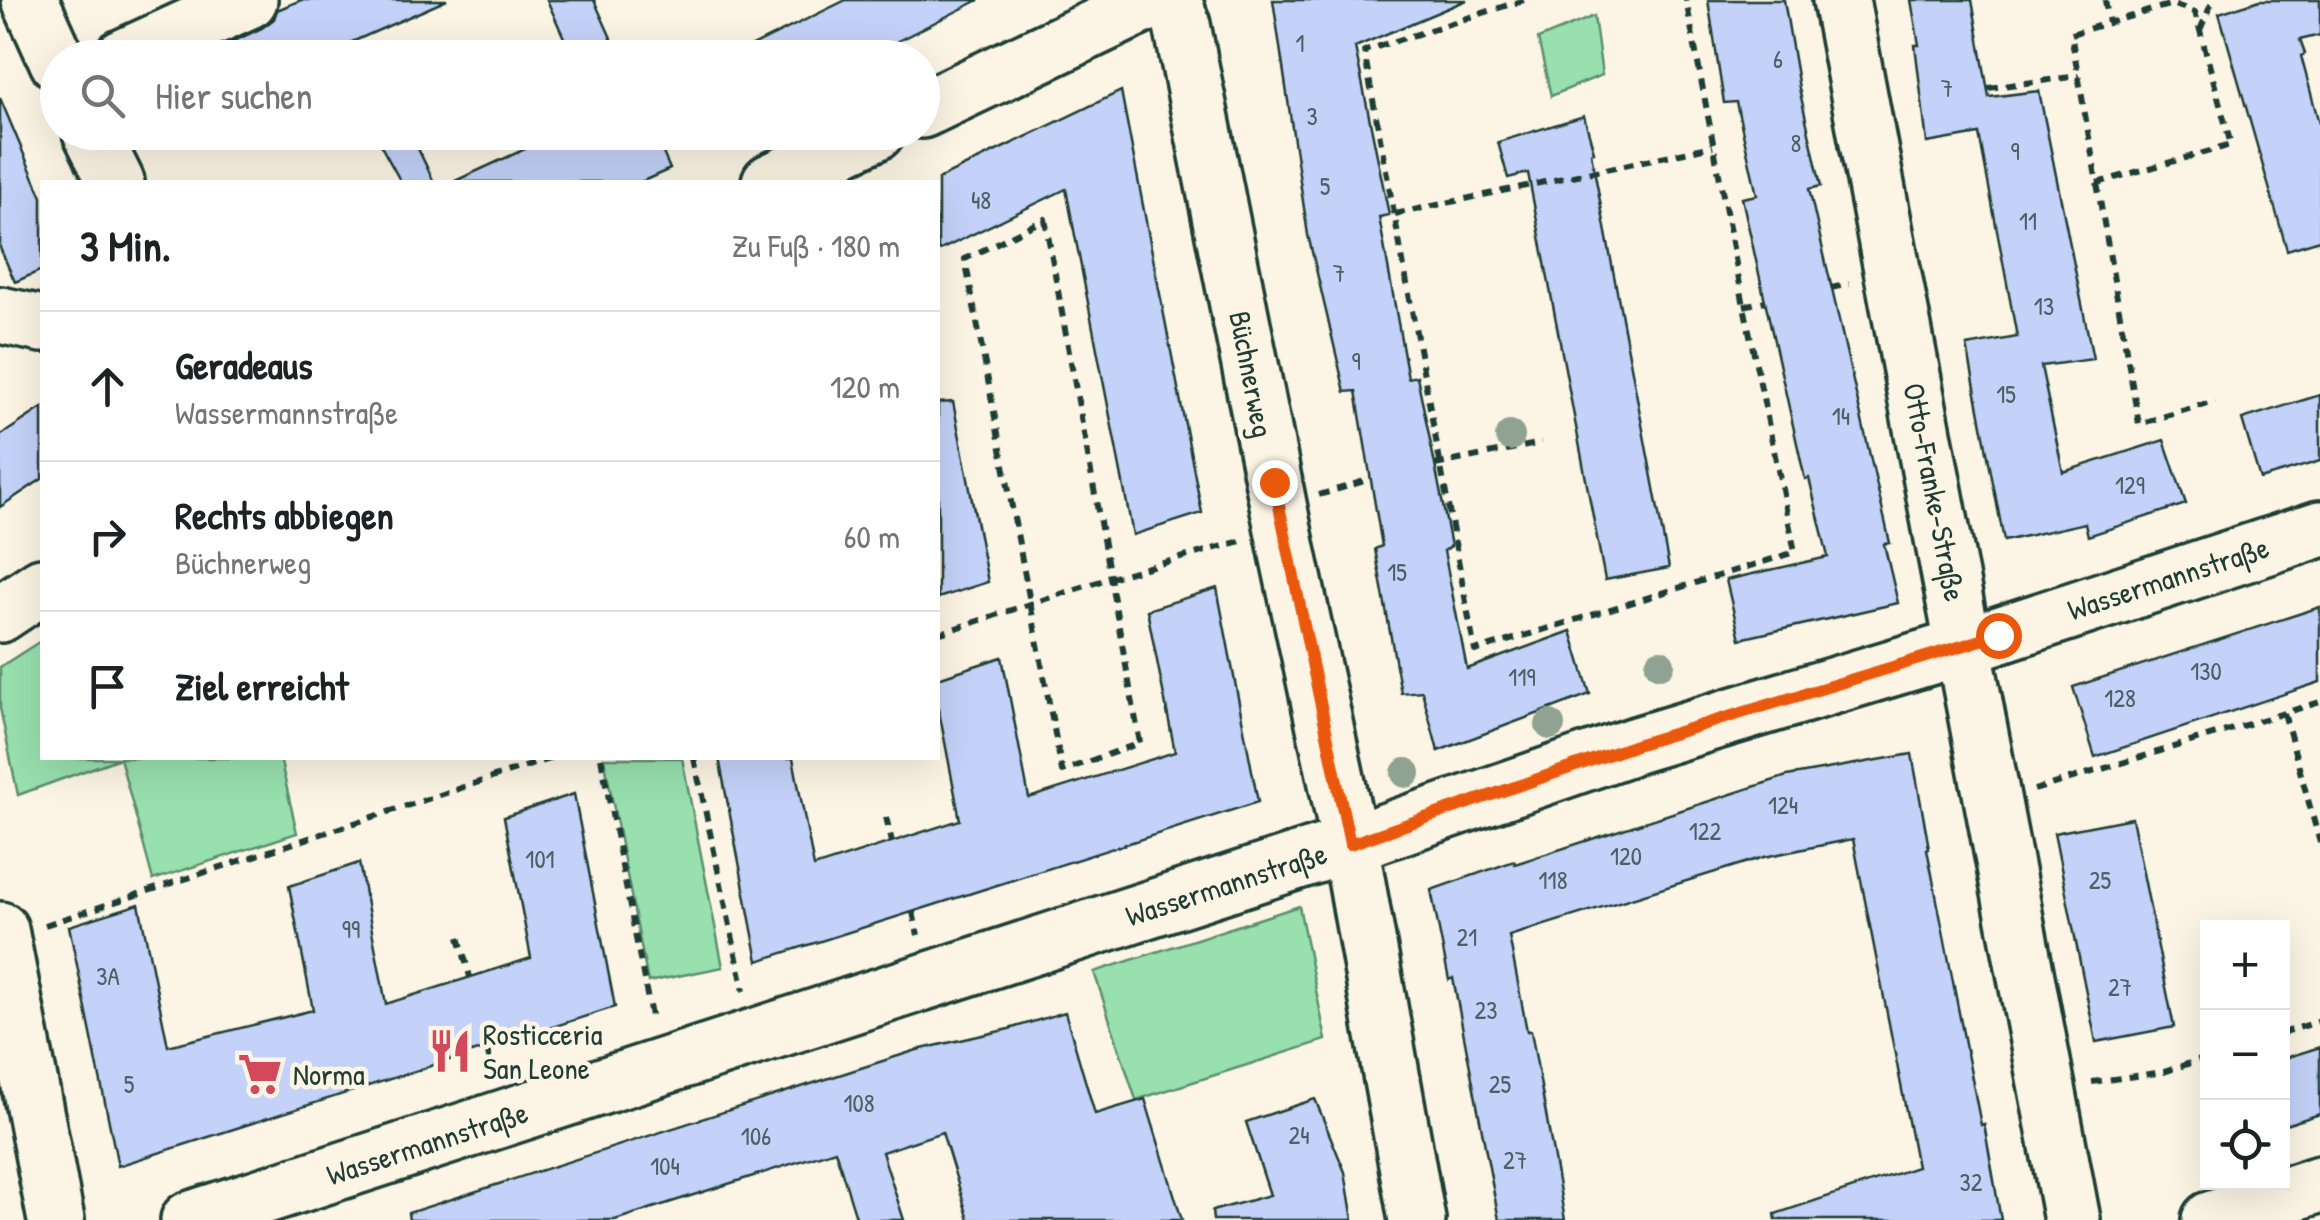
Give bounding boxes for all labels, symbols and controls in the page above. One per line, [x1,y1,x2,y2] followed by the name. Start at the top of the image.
[1295,26,1305,60] house number: 1
[40,40,940,150] search box
[1773,42,1783,76] house number: 6
[75,68,130,123] icon: search
[155,69,313,121] text: Hier suchen
[1941,71,1953,105] house number: 7
[1306,99,1318,133] house number: 3
[1791,126,1801,160] house number: 8
[2010,134,2020,168] house number: 9
[1320,169,1331,203] house number: 5
[971,183,991,217] house number: 48
[2019,204,2037,238] house number: 11
[80,217,171,274] text: 3 Min.
[732,224,900,267] text: Zu Fuß · 180 m
[1333,256,1345,290] house number: 7
[2034,289,2054,323] house number: 13
[1220,308,1284,440] street label: Büchnerweg
[175,339,313,391] text: Geradeaus
[1351,344,1361,378] house number: 9
[80,359,135,414] icon: ahead
[830,365,900,408] text: 120 m
[1996,377,2016,411] house number: 15
[1894,380,1976,605] street label: Otto-Franke-Straße
[175,391,398,434] text: Wassermannstraße
[1832,399,1850,433] house number: 14
[1252,460,1298,506] route end
[2115,468,2145,502] house number: 129
[175,489,394,541] text: Rechts abbiegen
[80,509,135,564] icon: right
[844,515,900,558] text: 60 m
[2062,527,2274,629] street label: Wassermannstraße
[175,541,311,584] text: Büchnerweg
[1387,555,1407,589] house number: 15
[1976,613,2022,659] route start
[2190,654,2222,688] house number: 130
[80,659,135,714] icon: arrive
[175,660,349,712] text: Ziel erreicht
[1508,660,1536,694] house number: 119
[2104,681,2136,715] house number: 128
[1768,788,1798,822] house number: 124
[1689,814,1722,848] house number: 122
[1120,833,1332,935] street label: Wassermannstraße
[1610,839,1642,873] house number: 120
[525,842,555,876] house number: 101
[1539,863,1567,897] house number: 118
[2089,863,2112,897] house number: 25
[342,912,360,946] house number: 99
[1457,920,1477,954] house number: 21
[2200,920,2290,1190] map controls
[2200,920,2290,1010] button: +
[96,959,120,993] house number: 3A
[2108,970,2132,1004] house number: 27
[1475,993,1497,1027] house number: 23
[2200,1010,2290,1100] button: −
[483,1014,603,1088] place label: Rosticceria San Leone
[426,1027,474,1075] restaurant icon: Rosticceria San Leone
[236,1050,284,1098] supermarket icon: Norma
[293,1054,365,1094] place label: Norma
[124,1067,135,1101] house number: 5
[1489,1067,1512,1101] house number: 25
[843,1086,875,1120] house number: 108
[321,1092,533,1194] street label: Wassermannstraße
[2200,1100,2290,1190] button: locate
[1288,1118,1310,1152] house number: 24
[741,1119,771,1153] house number: 106
[1503,1143,1527,1177] house number: 27
[650,1149,680,1183] house number: 104
[1960,1165,1983,1199] house number: 32

